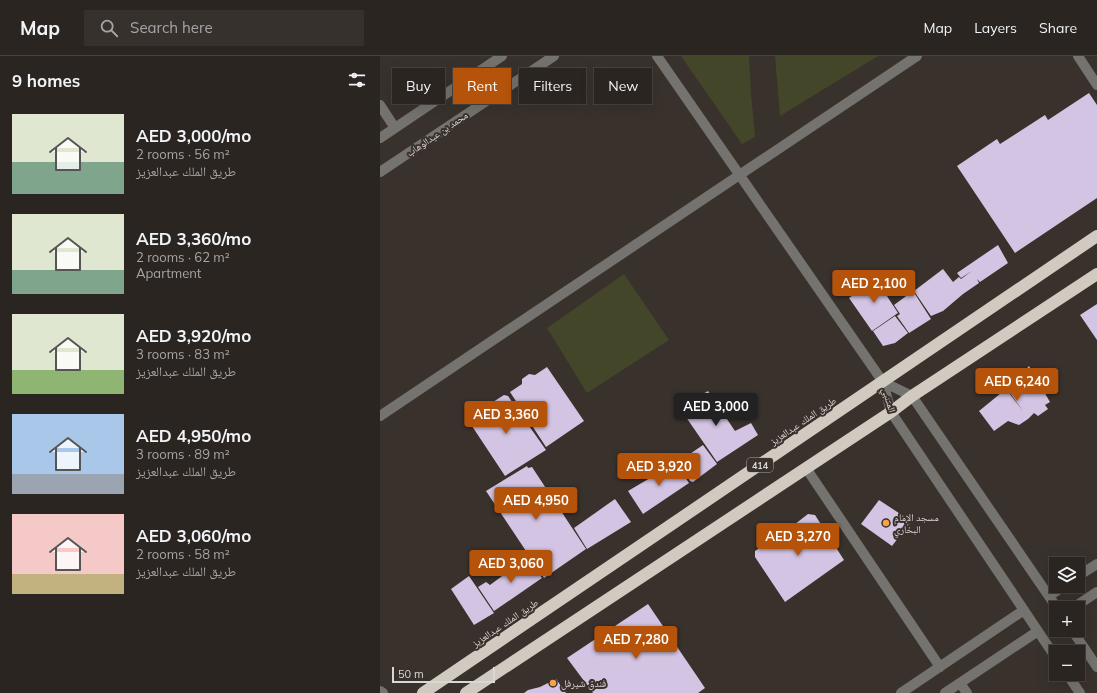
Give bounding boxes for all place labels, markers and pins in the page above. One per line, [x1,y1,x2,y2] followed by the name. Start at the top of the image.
[828,270,920,304] pin: AED 2,100
[971,368,1063,402] pin: AED 6,240
[670,393,762,427] pin: AED 3,000
[460,401,552,435] pin: AED 3,360
[613,453,705,487] pin: AED 3,920
[490,487,582,521] pin: AED 4,950
[894,511,939,537] place label: مسجد الإمام البخاري
[881,518,891,528] marker: مسجد الإمام البخاري
[752,523,844,557] pin: AED 3,270
[465,550,557,584] pin: AED 3,060
[590,626,682,660] pin: AED 7,280
[561,677,606,690] place label: فندق شيرفل
[548,678,558,688] marker: فندق شيرفل

